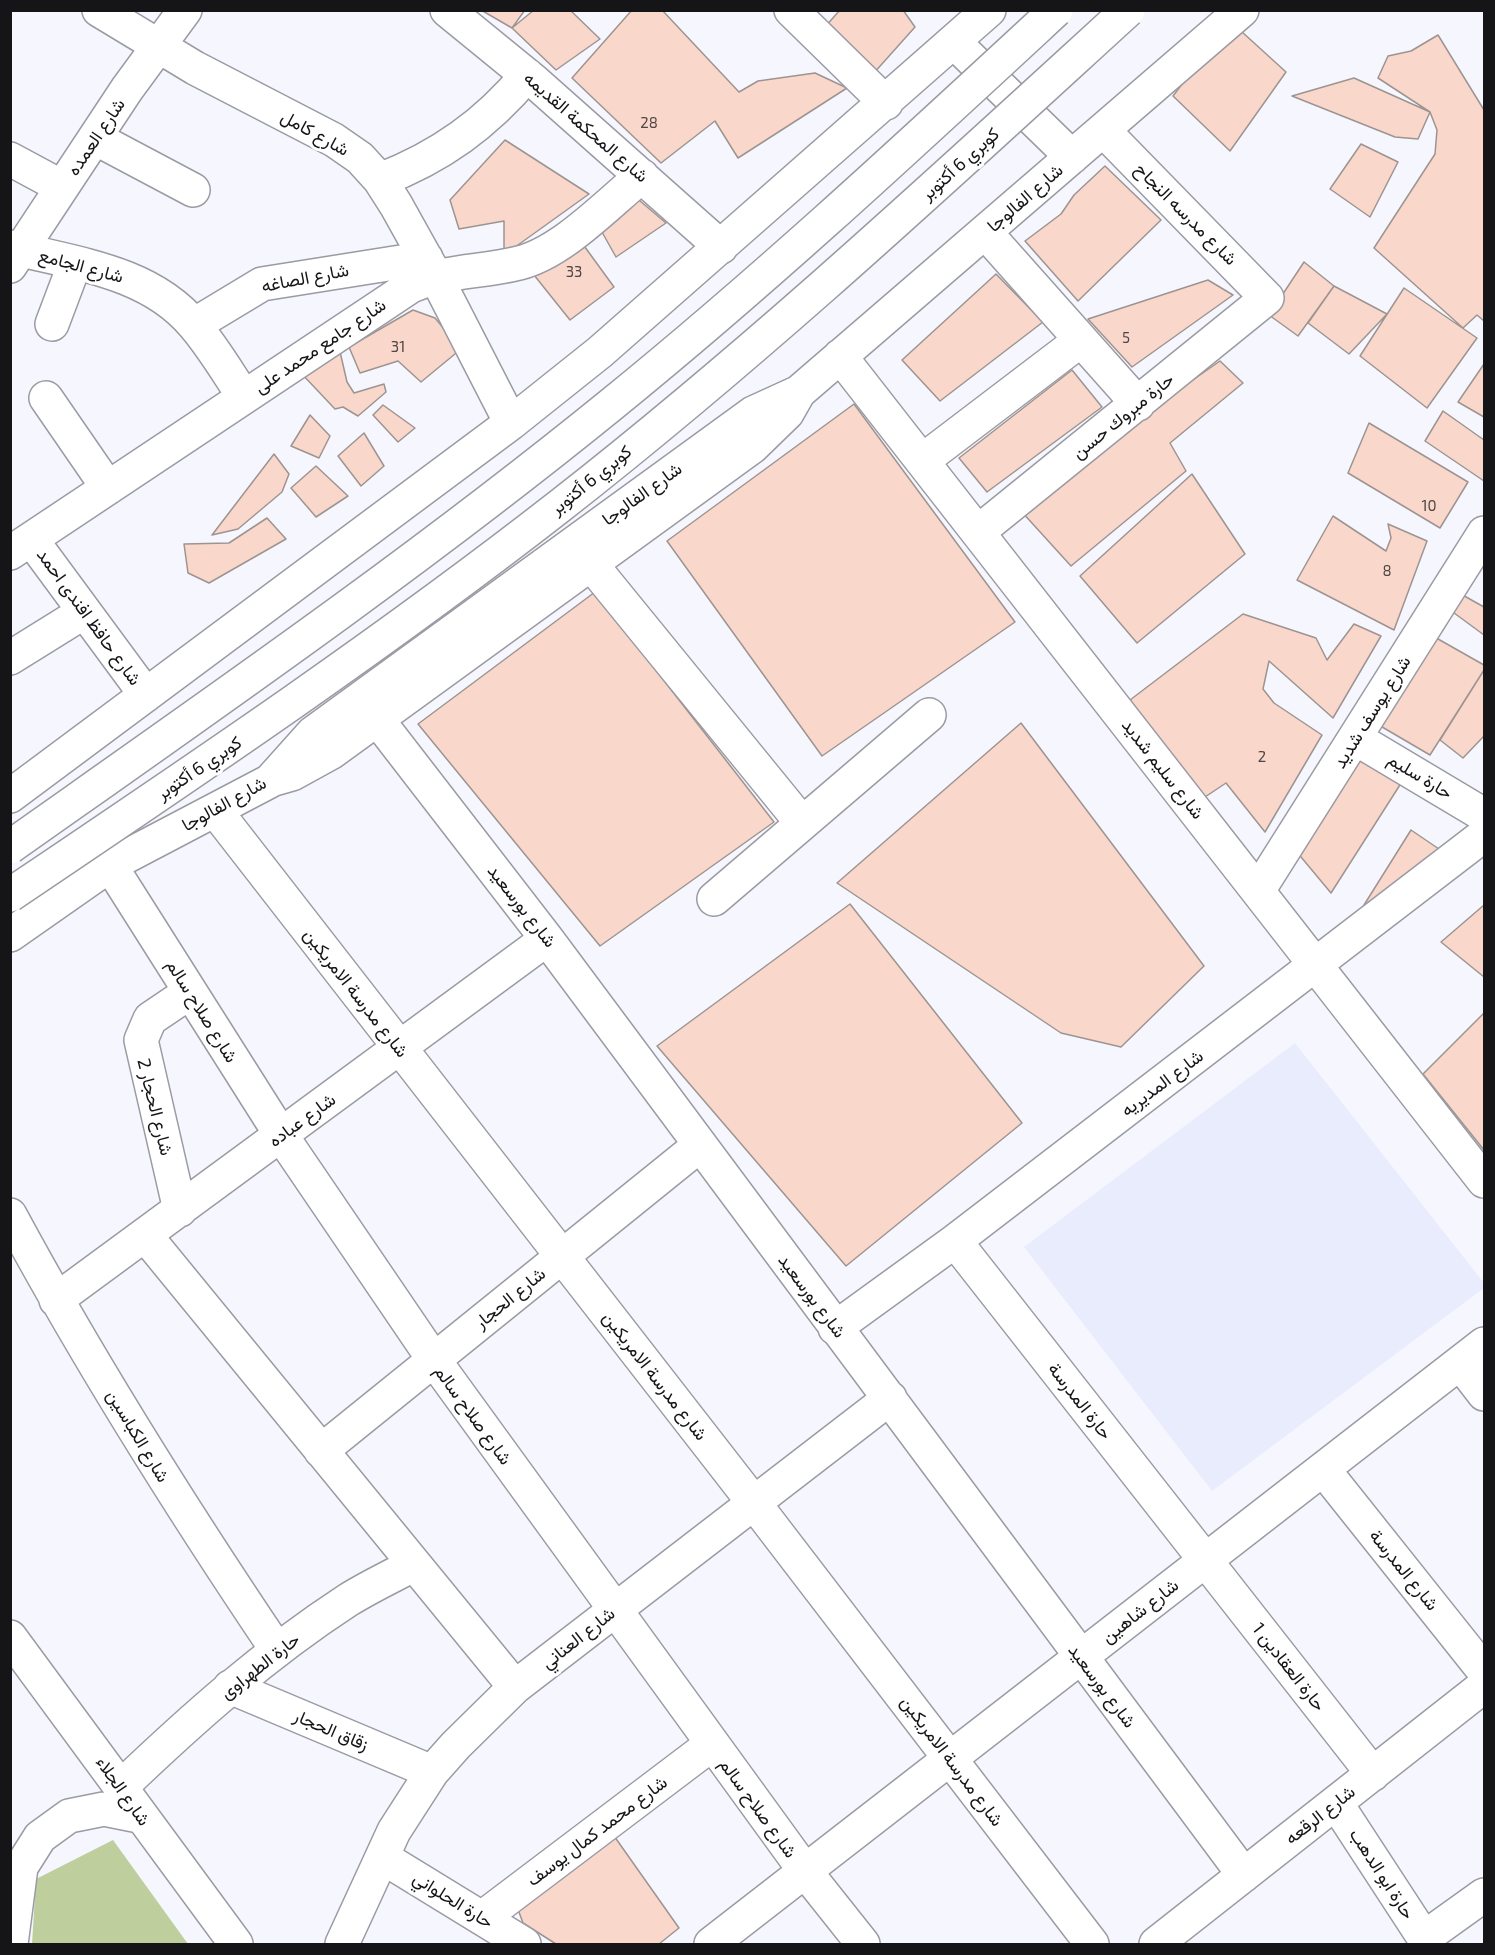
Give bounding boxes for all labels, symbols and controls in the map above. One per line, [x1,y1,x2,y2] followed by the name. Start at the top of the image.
[519,67,653,187] street label: شارع المحكمة القديمه
[62,94,130,180] street label: شارع العمده
[277,105,353,161] street label: شارع كامل
[640,114,658,132] house number: 28
[916,123,1004,205] street label: كوبري 6 أكتوبر
[1130,158,1242,270] street label: شارع مدرسه النجاح
[983,159,1067,237] street label: شارع الفالوجا
[36,244,126,288] street label: شارع الجامع
[260,259,350,297] street label: شارع الصاغه
[566,263,582,281] house number: 33
[250,294,390,398] street label: شارع جامع محمد على
[1122,329,1130,347] house number: 5
[391,338,405,356] house number: 31
[1068,368,1178,464] street label: حارة مبروك حسن
[546,441,636,519] street label: كوبري 6 أكتوبر
[598,458,686,530] street label: شارع الفالوجا
[1421,497,1437,515] house number: 10
[32,544,146,690] street label: شارع حافظ افندى احمد
[1382,562,1392,580] house number: 8
[1329,652,1415,772] street label: شارع يوسف شديد
[1117,715,1209,823] street label: شارع سليم شديد
[152,732,246,804] street label: كوبري 6 أكتوبر
[1258,748,1266,766] house number: 2
[1384,748,1456,804] street label: حارة سليم
[178,772,270,836] street label: شارع الفالوجا
[483,860,561,952] street label: شارع بورسعيد
[299,924,413,1062] street label: شارع مدرسة الامريكين
[162,955,242,1067] street label: شارع صلاح سالم
[1117,1045,1207,1121] street label: شارع المديريه
[133,1056,177,1158] street label: شارع الحجار 2
[264,1088,340,1152] street label: شارع عباده
[774,1250,850,1342] street label: شارع بورسعيد
[470,1263,550,1333] street label: شارع الحجار
[598,1307,712,1445] street label: شارع مدرسة الامريكين
[1043,1358,1117,1444] street label: حارة المدرسة
[430,1361,516,1469] street label: شارع صلاح سالم
[102,1386,174,1486] street label: شارع الكباسين
[1365,1525,1443,1615] street label: شارع المدرسة
[1097,1574,1183,1648] street label: شارع شاهين
[537,1603,619,1673] street label: شارع العناني
[1248,1618,1330,1716] street label: حارة العقادين 1
[216,1628,304,1704] street label: حارة الطهراوى
[1064,1640,1140,1732] street label: شارع بورسعيد
[896,1692,1008,1830] street label: شارع مدرسة الامريكين
[290,1705,372,1755] street label: زقاق الحجار
[91,1752,155,1830] street label: شارع الجلاء
[715,1754,801,1862] street label: شارع صلاح سالم
[523,1771,671,1891] street label: شارع محمد كمال يوسف
[1281,1781,1359,1849] street label: شارع الرقعه
[1345,1825,1419,1923] street label: حارة ابو الدهب
[409,1867,497,1933] street label: حارة الحلواني

